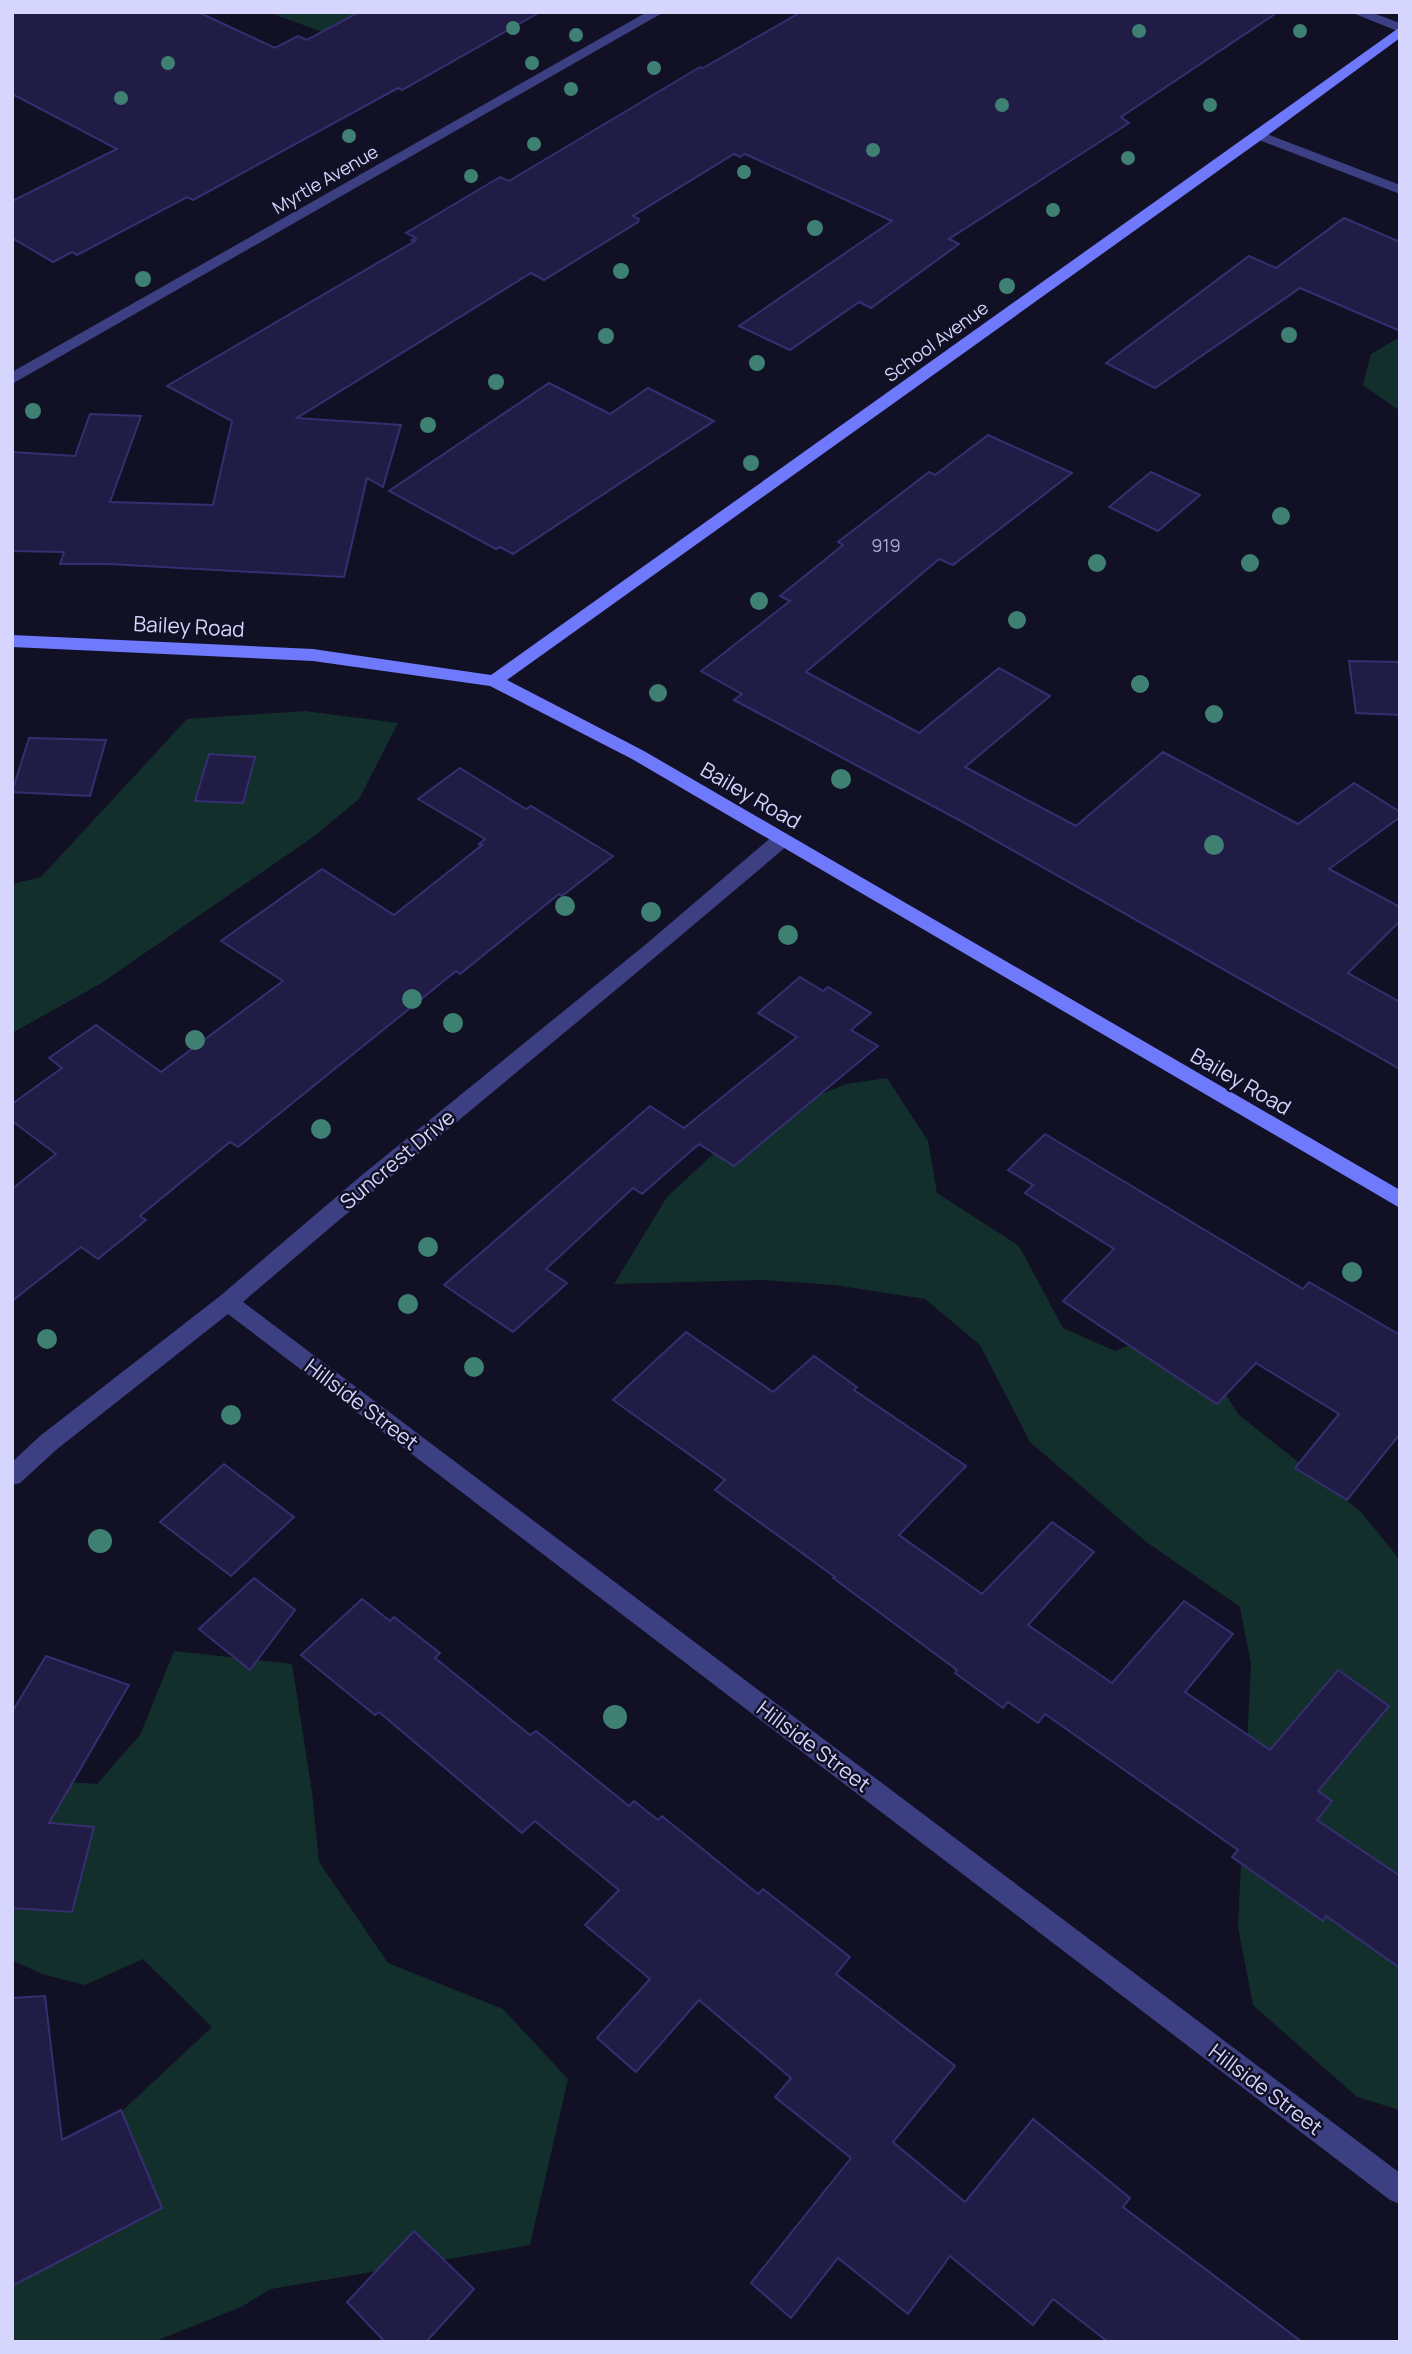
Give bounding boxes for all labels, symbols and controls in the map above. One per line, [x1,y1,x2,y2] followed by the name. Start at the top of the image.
[268,139,382,219] street label: Myrtle Avenue
[879,295,993,387] street label: School Avenue
[871,533,901,557] house number: 919
[133,609,245,643] street label: Bailey Road
[696,755,806,835] street label: Bailey Road
[1186,1041,1296,1121] street label: Bailey Road
[334,1103,460,1215] street label: Suncrest Drive
[299,1352,425,1456] street label: Hillside Street
[751,1694,877,1798] street label: Hillside Street
[1203,2037,1329,2141] street label: Hillside Street

